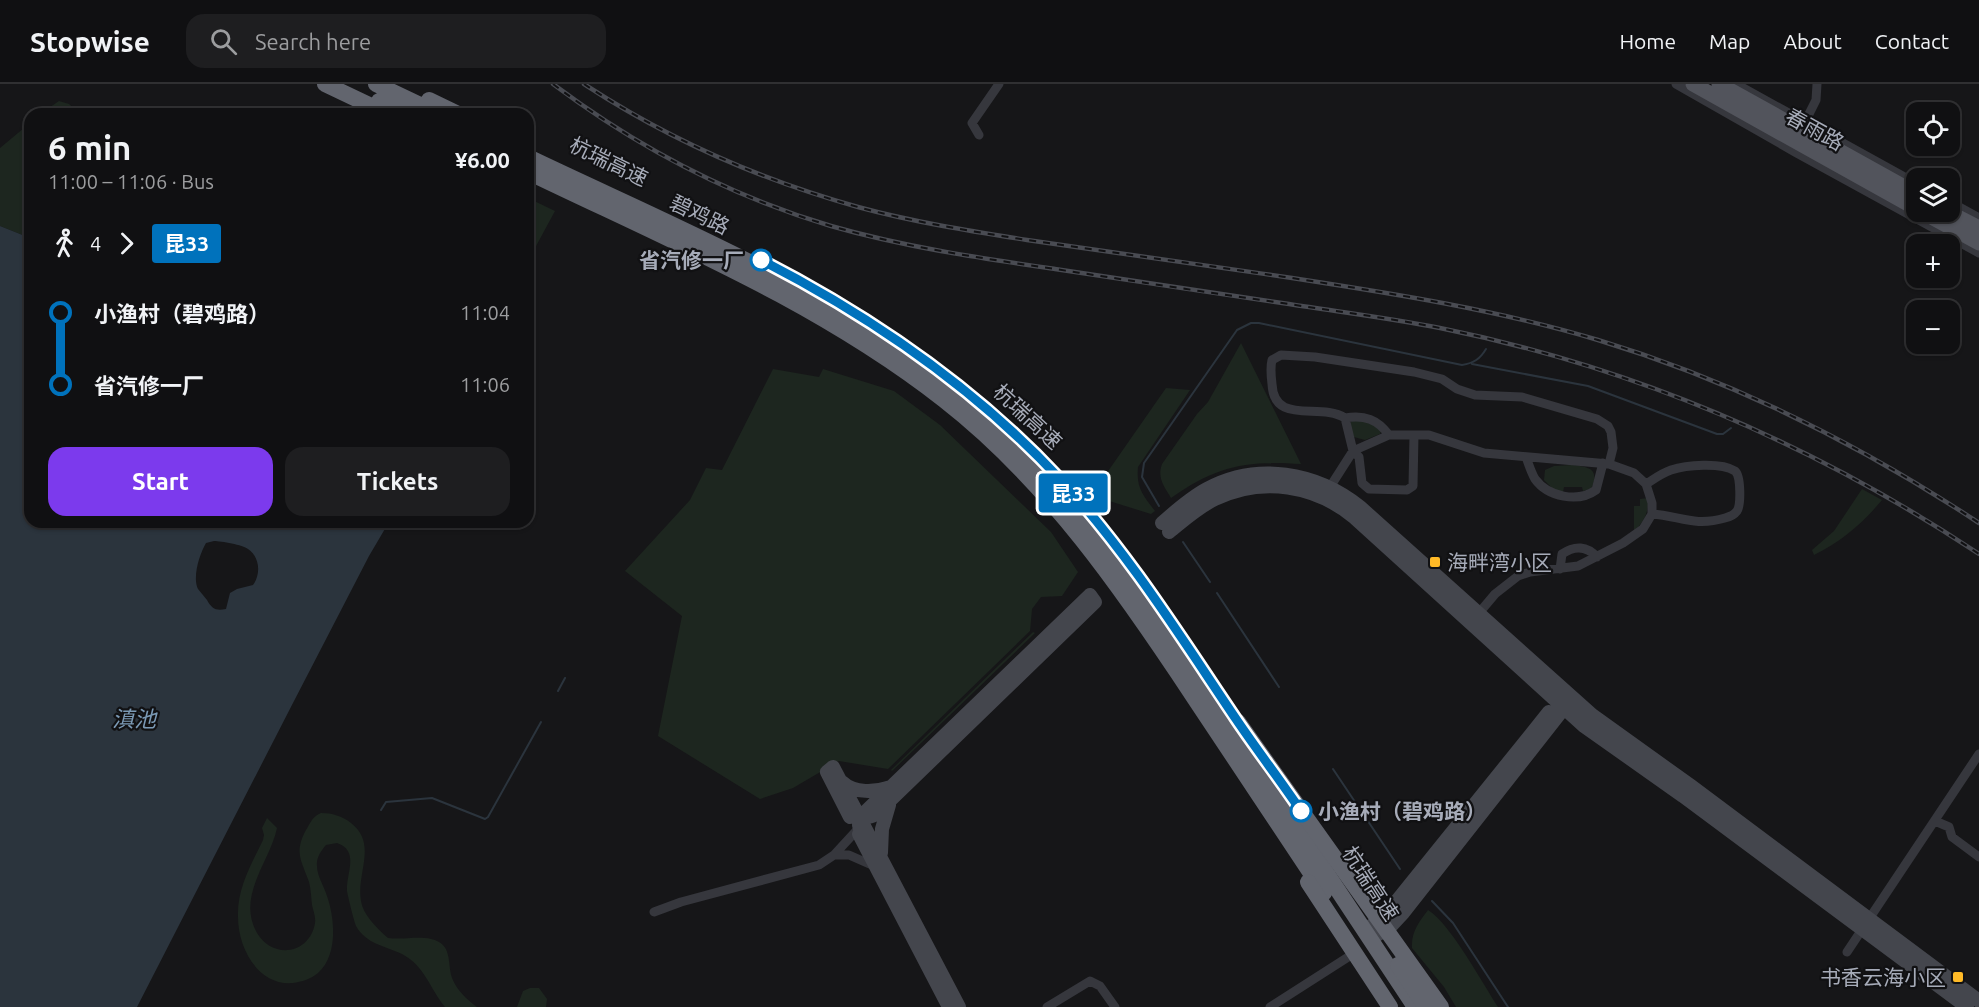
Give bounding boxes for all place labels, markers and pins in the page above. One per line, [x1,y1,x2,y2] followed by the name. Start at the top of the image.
[639,248,744,272] place label: 省汽修一厂
[750,249,772,271] marker: 省汽修一厂
[1447,550,1552,574] place label: 海畔湾小区
[1428,555,1442,569] marker: 海畔湾小区
[1318,799,1486,823] place label: 小渔村（碧鸡路）
[1290,800,1312,822] marker: 小渔村（碧鸡路）
[1820,965,1946,989] place label: 书香云海小区
[1951,970,1965,984] marker: 书香云海小区

